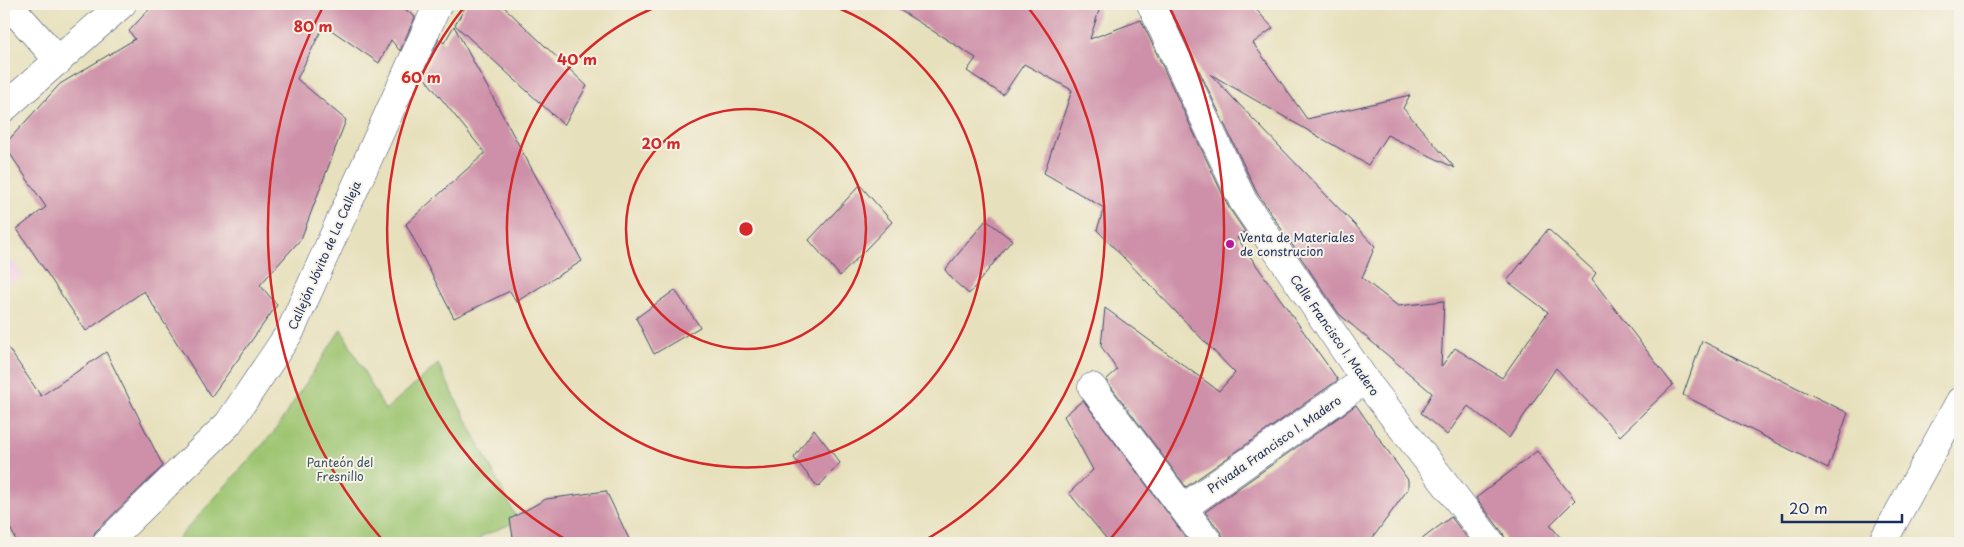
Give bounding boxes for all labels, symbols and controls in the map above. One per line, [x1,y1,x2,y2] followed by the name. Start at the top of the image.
[293,14,333,37] text: 80 m
[557,47,597,70] text: 40 m
[401,65,441,88] text: 60 m
[642,131,680,154] text: 20 m
[283,177,365,332] street label: Callejón Jóvito de La Calleja
[737,220,755,238] centre of rings
[1240,228,1355,260] place label: Venta de Materiales de construcion
[1224,238,1236,250] marker: Venta de Materiales de construcion
[1286,271,1384,399] street label: Calle Francisco I. Madero
[1203,391,1345,497] street label: Privada Francisco I. Madero
[307,453,373,485] park label: Panteón del Fresnillo
[1782,492,1902,524] scale bar
[1789,496,1828,519] text: 20 m

